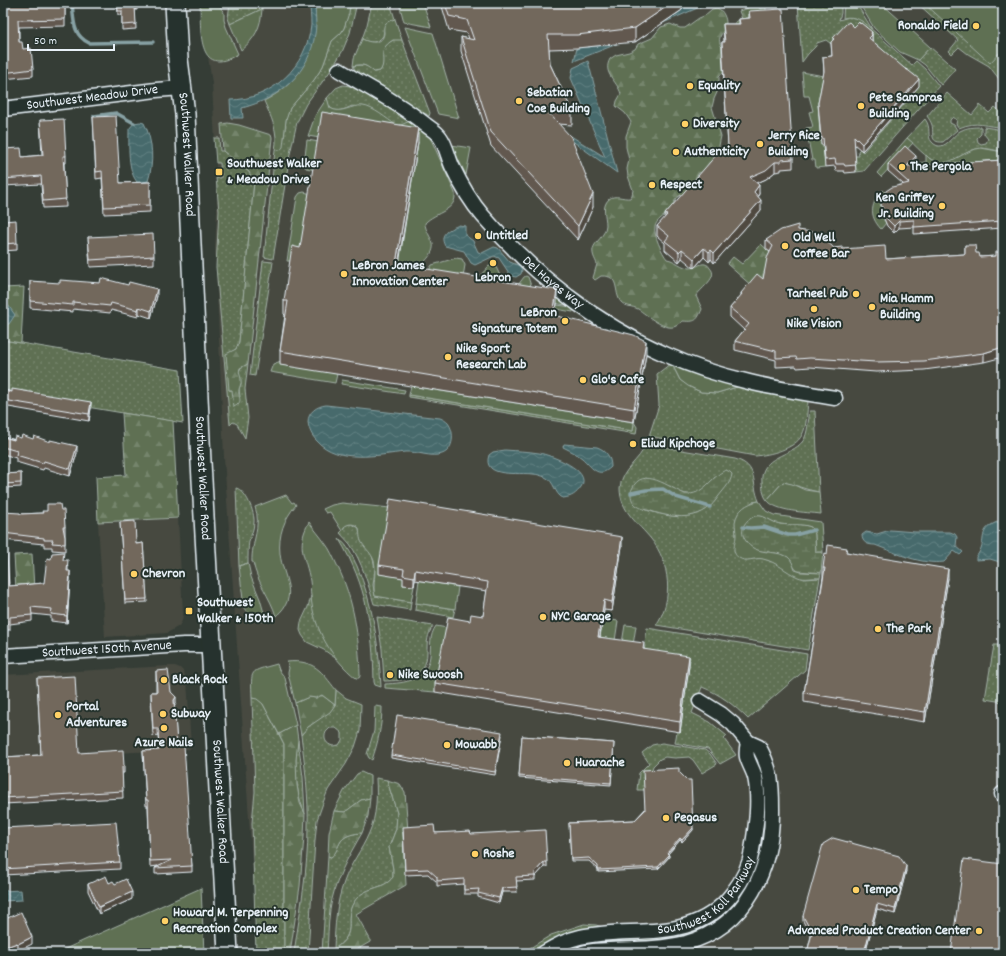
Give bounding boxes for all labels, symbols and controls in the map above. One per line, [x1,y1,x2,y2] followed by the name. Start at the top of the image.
[898,16,968,36] place label: Ronaldo Field
[971,21,981,31] marker: Ronaldo Field
[28,26,114,52] scale bar
[34,33,57,50] text: 50 m
[698,76,741,96] place label: Equality
[25,80,159,116] street label: Southwest Meadow Drive
[685,81,695,91] marker: Equality
[527,83,590,119] place label: Sebatian Coe Building
[869,88,943,124] place label: Pete Sampras Building
[172,91,200,217] street label: Southwest Walker Road
[514,96,524,106] marker: Sebatian Coe Building
[856,101,866,111] marker: Pete Sampras Building
[693,114,741,134] place label: Diversity
[680,119,690,129] marker: Diversity
[768,126,820,162] place label: Jerry Rice Building
[755,139,765,149] marker: Jerry Rice Building
[684,142,750,162] place label: Authenticity
[671,147,681,157] marker: Authenticity
[227,154,322,190] place label: Southwest Walker & Meadow Drive
[910,157,973,177] place label: The Pergola
[897,162,907,172] marker: The Pergola
[214,167,224,177] marker: Southwest Walker & Meadow Drive
[660,175,703,195] place label: Respect
[647,180,657,190] marker: Respect
[876,188,935,224] place label: Ken Griffey Jr. Building
[937,201,947,211] marker: Ken Griffey Jr. Building
[486,226,529,246] place label: Untitled
[793,228,850,264] place label: Old Well Coffee Bar
[473,231,483,241] marker: Untitled
[780,241,790,251] marker: Old Well Coffee Bar
[517,252,588,315] street label: Del Hayes Way
[352,256,448,292] place label: LeBron James Innovation Center
[488,258,498,268] marker: Lebron
[475,268,511,288] place label: Lebron
[339,269,349,279] marker: LeBron James Innovation Center
[787,284,848,304] place label: Tarheel Pub
[851,289,861,299] marker: Tarheel Pub
[880,289,934,325] place label: Mia Hamm Building
[867,302,877,312] marker: Mia Hamm Building
[472,303,558,339] place label: LeBron Signature Totem
[809,304,819,314] marker: Nike Vision
[786,314,842,334] place label: Nike Vision
[560,316,570,326] marker: LeBron Signature Totem
[456,339,526,375] place label: Nike Sport Research Lab
[443,352,453,362] marker: Nike Sport Research Lab
[591,370,644,390] place label: Glo's Cafe
[578,375,588,385] marker: Glo's Cafe
[189,416,215,541] street label: Southwest Walker Road
[641,434,715,454] place label: Eliud Kipchoge
[628,439,638,449] marker: Eliud Kipchoge
[142,564,186,584] place label: Chevron
[129,569,139,579] marker: Chevron
[197,593,274,629] place label: Southwest Walker & 150th
[184,606,194,616] marker: Southwest Walker & 150th
[551,607,611,627] place label: NYC Garage
[538,612,548,622] marker: NYC Garage
[886,619,931,639] place label: The Park
[873,624,883,634] marker: The Park
[41,636,172,664] street label: Southwest 150th Avenue
[398,665,463,685] place label: Nike Swoosh
[172,670,228,690] place label: Black Rock
[385,670,395,680] marker: Nike Swoosh
[159,675,169,685] marker: Black Rock
[66,697,127,733] place label: Portal Adventures
[171,704,212,724] place label: Subway
[158,709,168,719] marker: Subway
[53,710,63,720] marker: Portal Adventures
[159,723,169,733] marker: Azure Nails
[135,733,194,753] place label: Azure Nails
[455,735,497,755] place label: Mowabb
[206,739,233,864] street label: Southwest Walker Road
[442,740,452,750] marker: Mowabb
[575,753,625,773] place label: Huarache
[562,758,572,768] marker: Huarache
[674,808,717,828] place label: Pegasus
[661,813,671,823] marker: Pegasus
[483,844,515,864] place label: Roshe
[470,849,480,859] marker: Roshe
[656,854,760,941] street label: Southwest Koll Parkway
[864,880,898,900] place label: Tempo
[851,885,861,895] marker: Tempo
[173,903,288,939] place label: Howard M. Terpenning Recreation Complex
[160,916,170,926] marker: Howard M. Terpenning Recreation Complex
[787,921,972,941] place label: Advanced Product Creation Center
[974,926,984,936] marker: Advanced Product Creation Center

